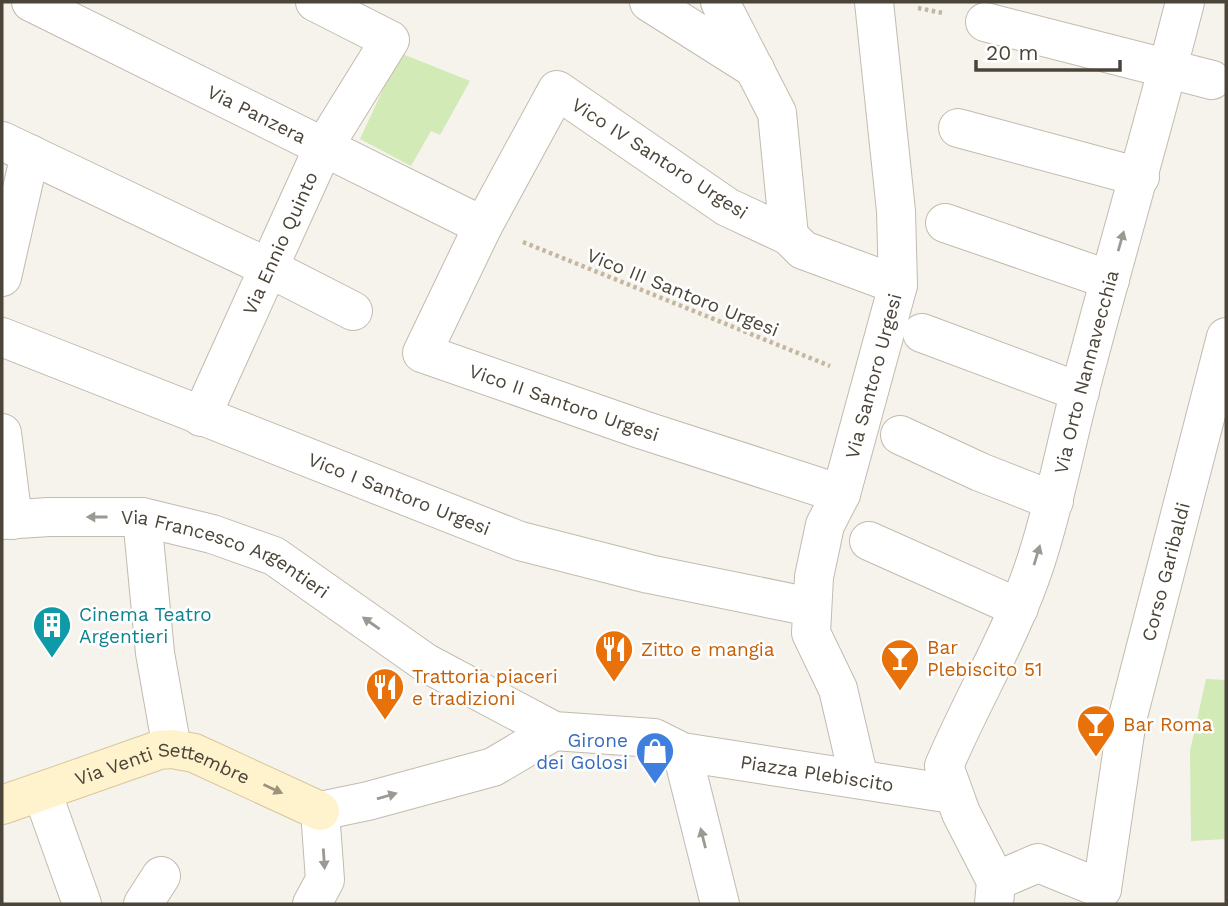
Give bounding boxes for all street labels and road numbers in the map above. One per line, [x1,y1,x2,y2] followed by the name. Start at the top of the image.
[203,80,310,149] street label: Via Panzera
[567,93,752,224] street label: Vico IV Santoro Urgesi
[238,168,323,319] street label: Via Ennio Quinto
[583,243,782,342] street label: Vico III Santoro Urgesi
[1049,267,1124,476] street label: Via Orto Nannavecchia
[840,291,907,461] street label: Via Santoro Urgesi
[466,359,662,446] street label: Vico II Santoro Urgesi
[305,448,494,540] street label: Vico I Santoro Urgesi
[1137,500,1195,644] street label: Corso Garibaldi
[121,505,333,603] street label: Via Francesco Argentieri
[739,750,895,797] street label: Piazza Plebiscito
[69,771,255,793] street label: Via Venti Settembre

